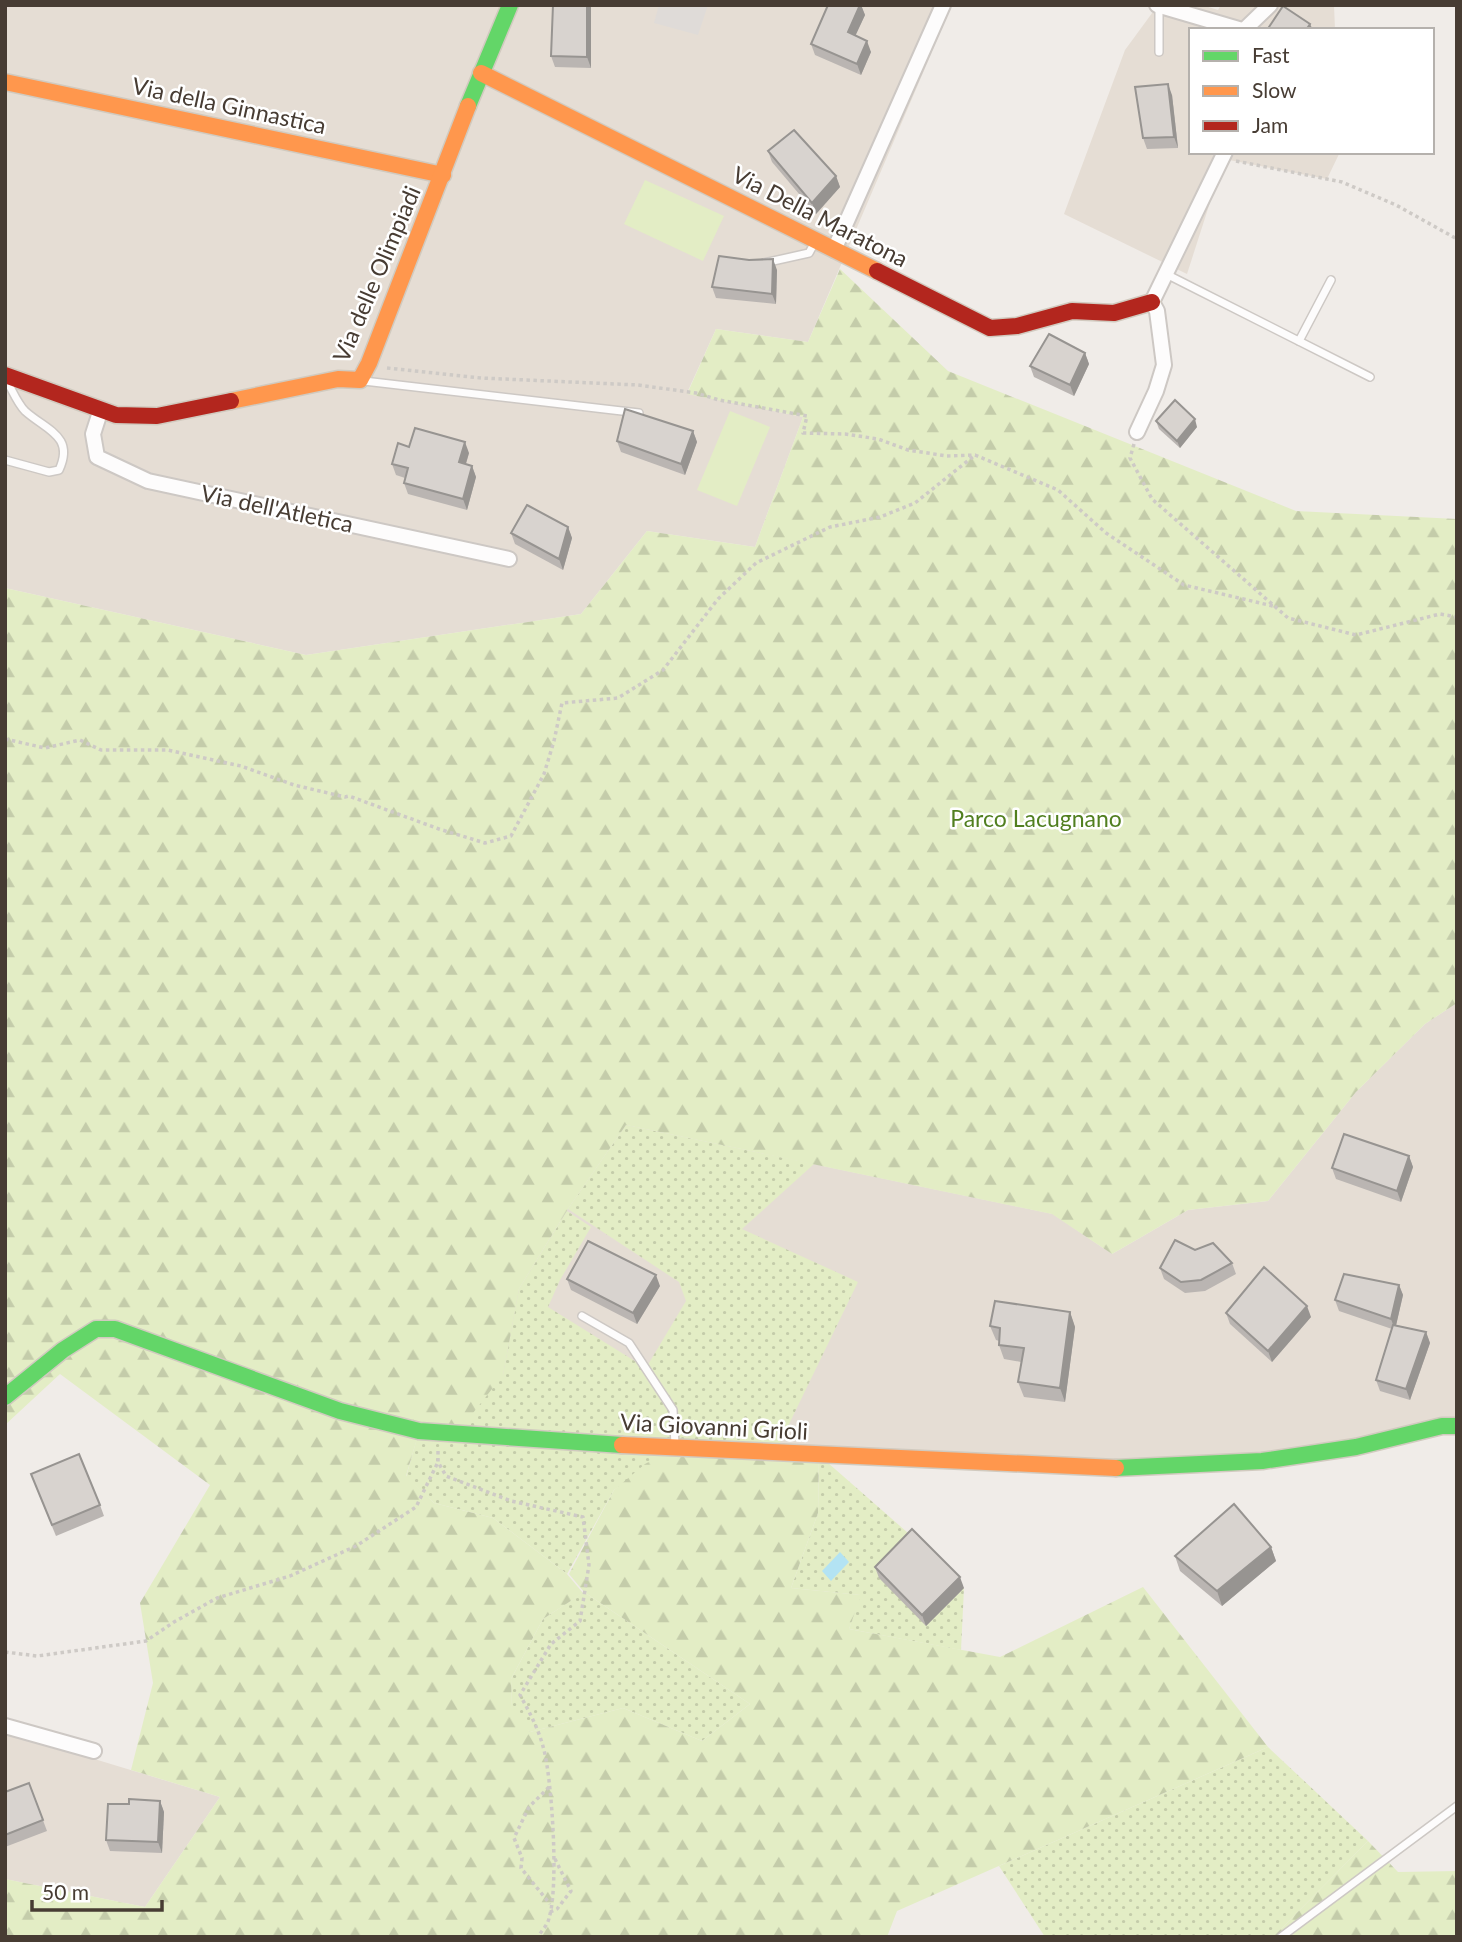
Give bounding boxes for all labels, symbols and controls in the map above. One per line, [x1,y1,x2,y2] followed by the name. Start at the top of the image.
[1189,28,1434,154] legend
[1252,42,1290,67] text: Fast
[130,71,329,139] street label: Via della Ginnastica
[1252,77,1297,102] text: Slow
[1252,112,1288,137] text: Jam
[728,160,913,272] street label: Via Della Maratona
[326,181,426,366] street label: Via delle Olimpiadi
[199,478,356,538] street label: Via dell'Atletica
[950,804,1122,832] park label: Parco Lacugnano
[619,1407,809,1445] street label: Via Giovanni Grioli
[32,1868,161,1912] scale bar
[42,1879,89,1904] text: 50 m

